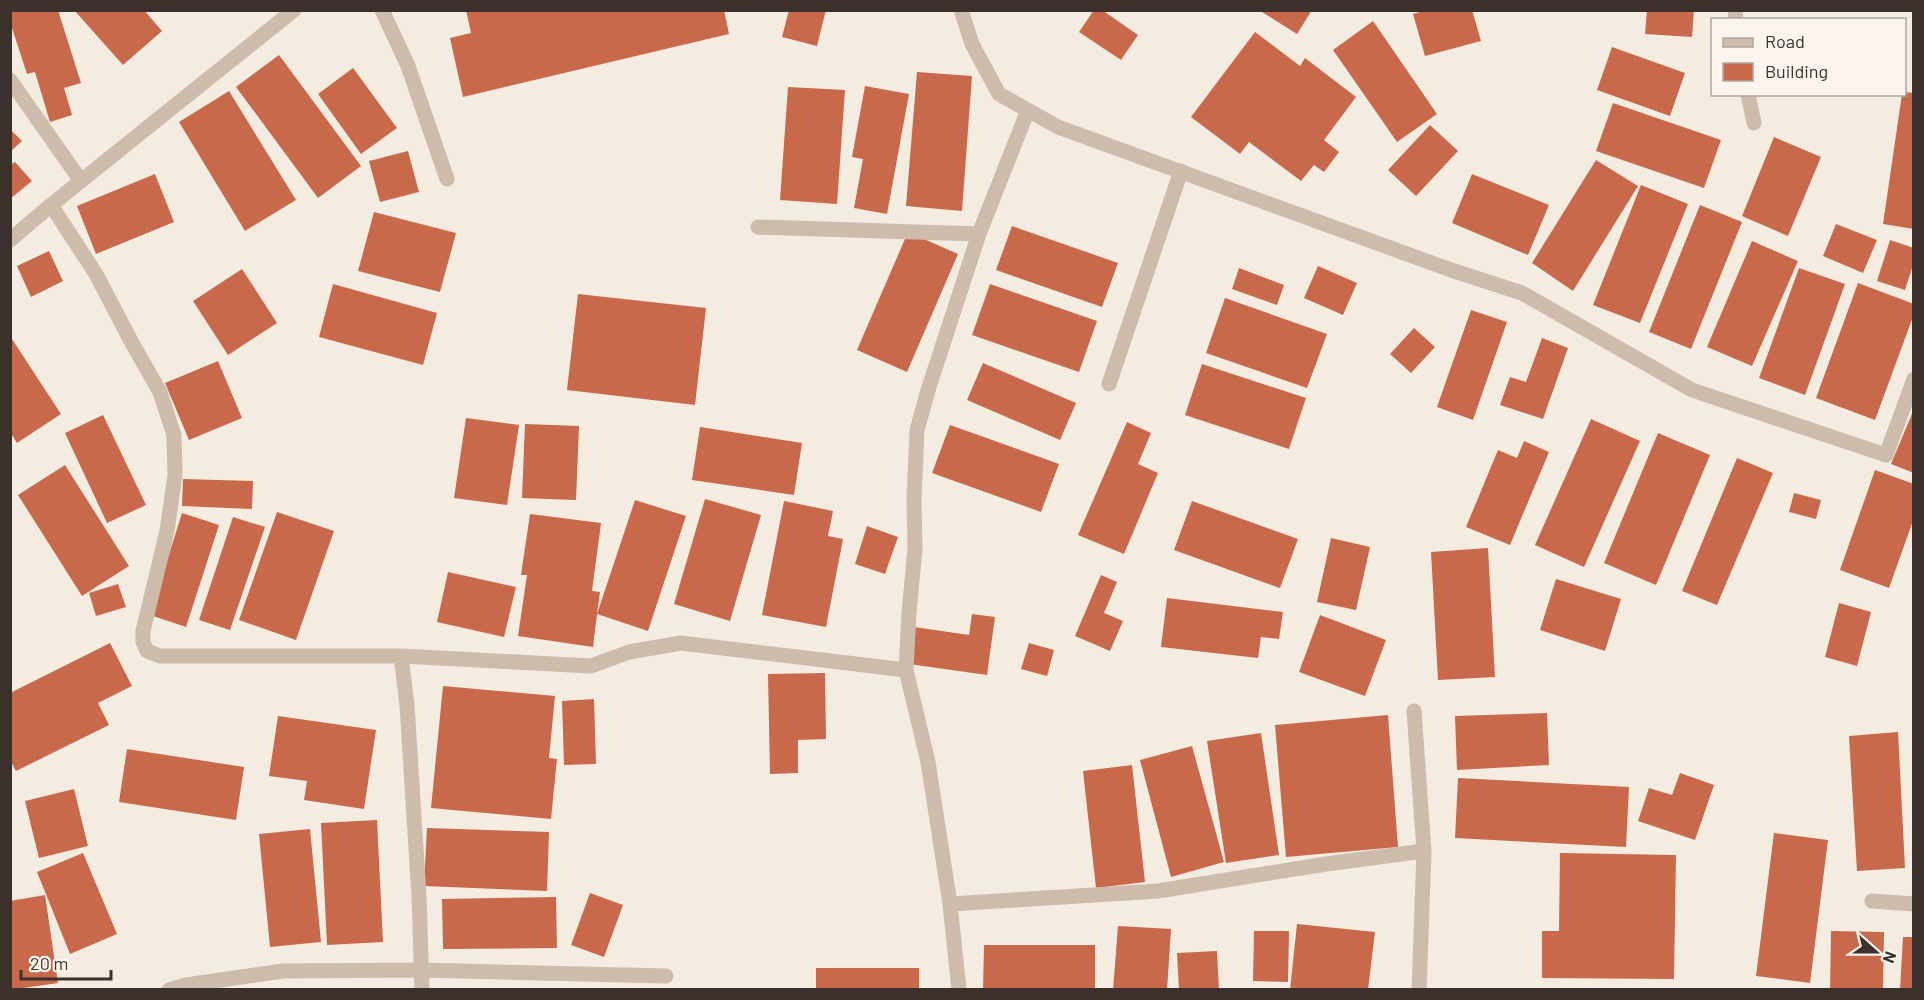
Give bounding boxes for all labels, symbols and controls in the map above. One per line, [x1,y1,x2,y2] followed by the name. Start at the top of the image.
[1711,18,1906,96] legend
[1765,30,1805,52] text: Road
[1765,60,1828,82] text: Building
[1846,922,1906,982] north arrow
[21,943,111,981] scale bar
[1880,949,1901,966] text: N
[30,952,68,974] text: 20 m

